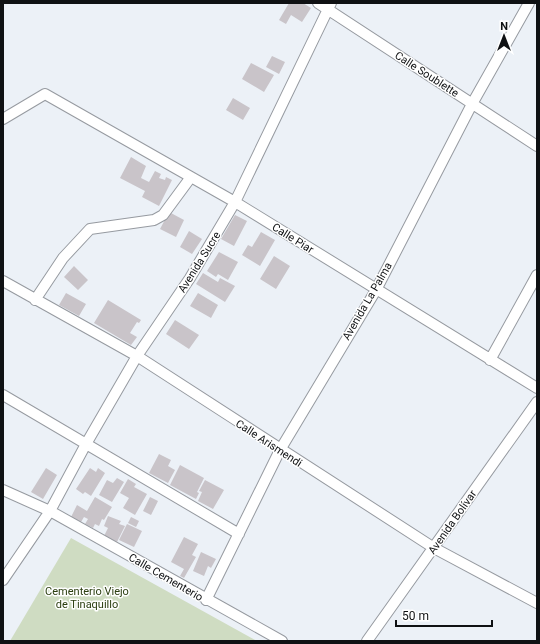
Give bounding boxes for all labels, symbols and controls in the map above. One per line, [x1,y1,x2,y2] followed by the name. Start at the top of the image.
[484,16,524,56] north arrow
[500,20,508,33] text: N
[392,49,461,100] street label: Calle Soublette
[270,221,316,256] street label: Calle Piar
[176,229,223,295] street label: Avenida Sucre
[340,260,395,342] street label: Avenida La Palma
[233,417,304,470] street label: Calle Arismendi
[426,488,479,557] street label: Avenida Bolívar
[126,551,205,604] street label: Calle Cementerio
[45,585,129,611] park label: Cementerio Viejo de Tinaquillo
[396,602,492,628] scale bar
[402,609,429,623] text: 50 m

